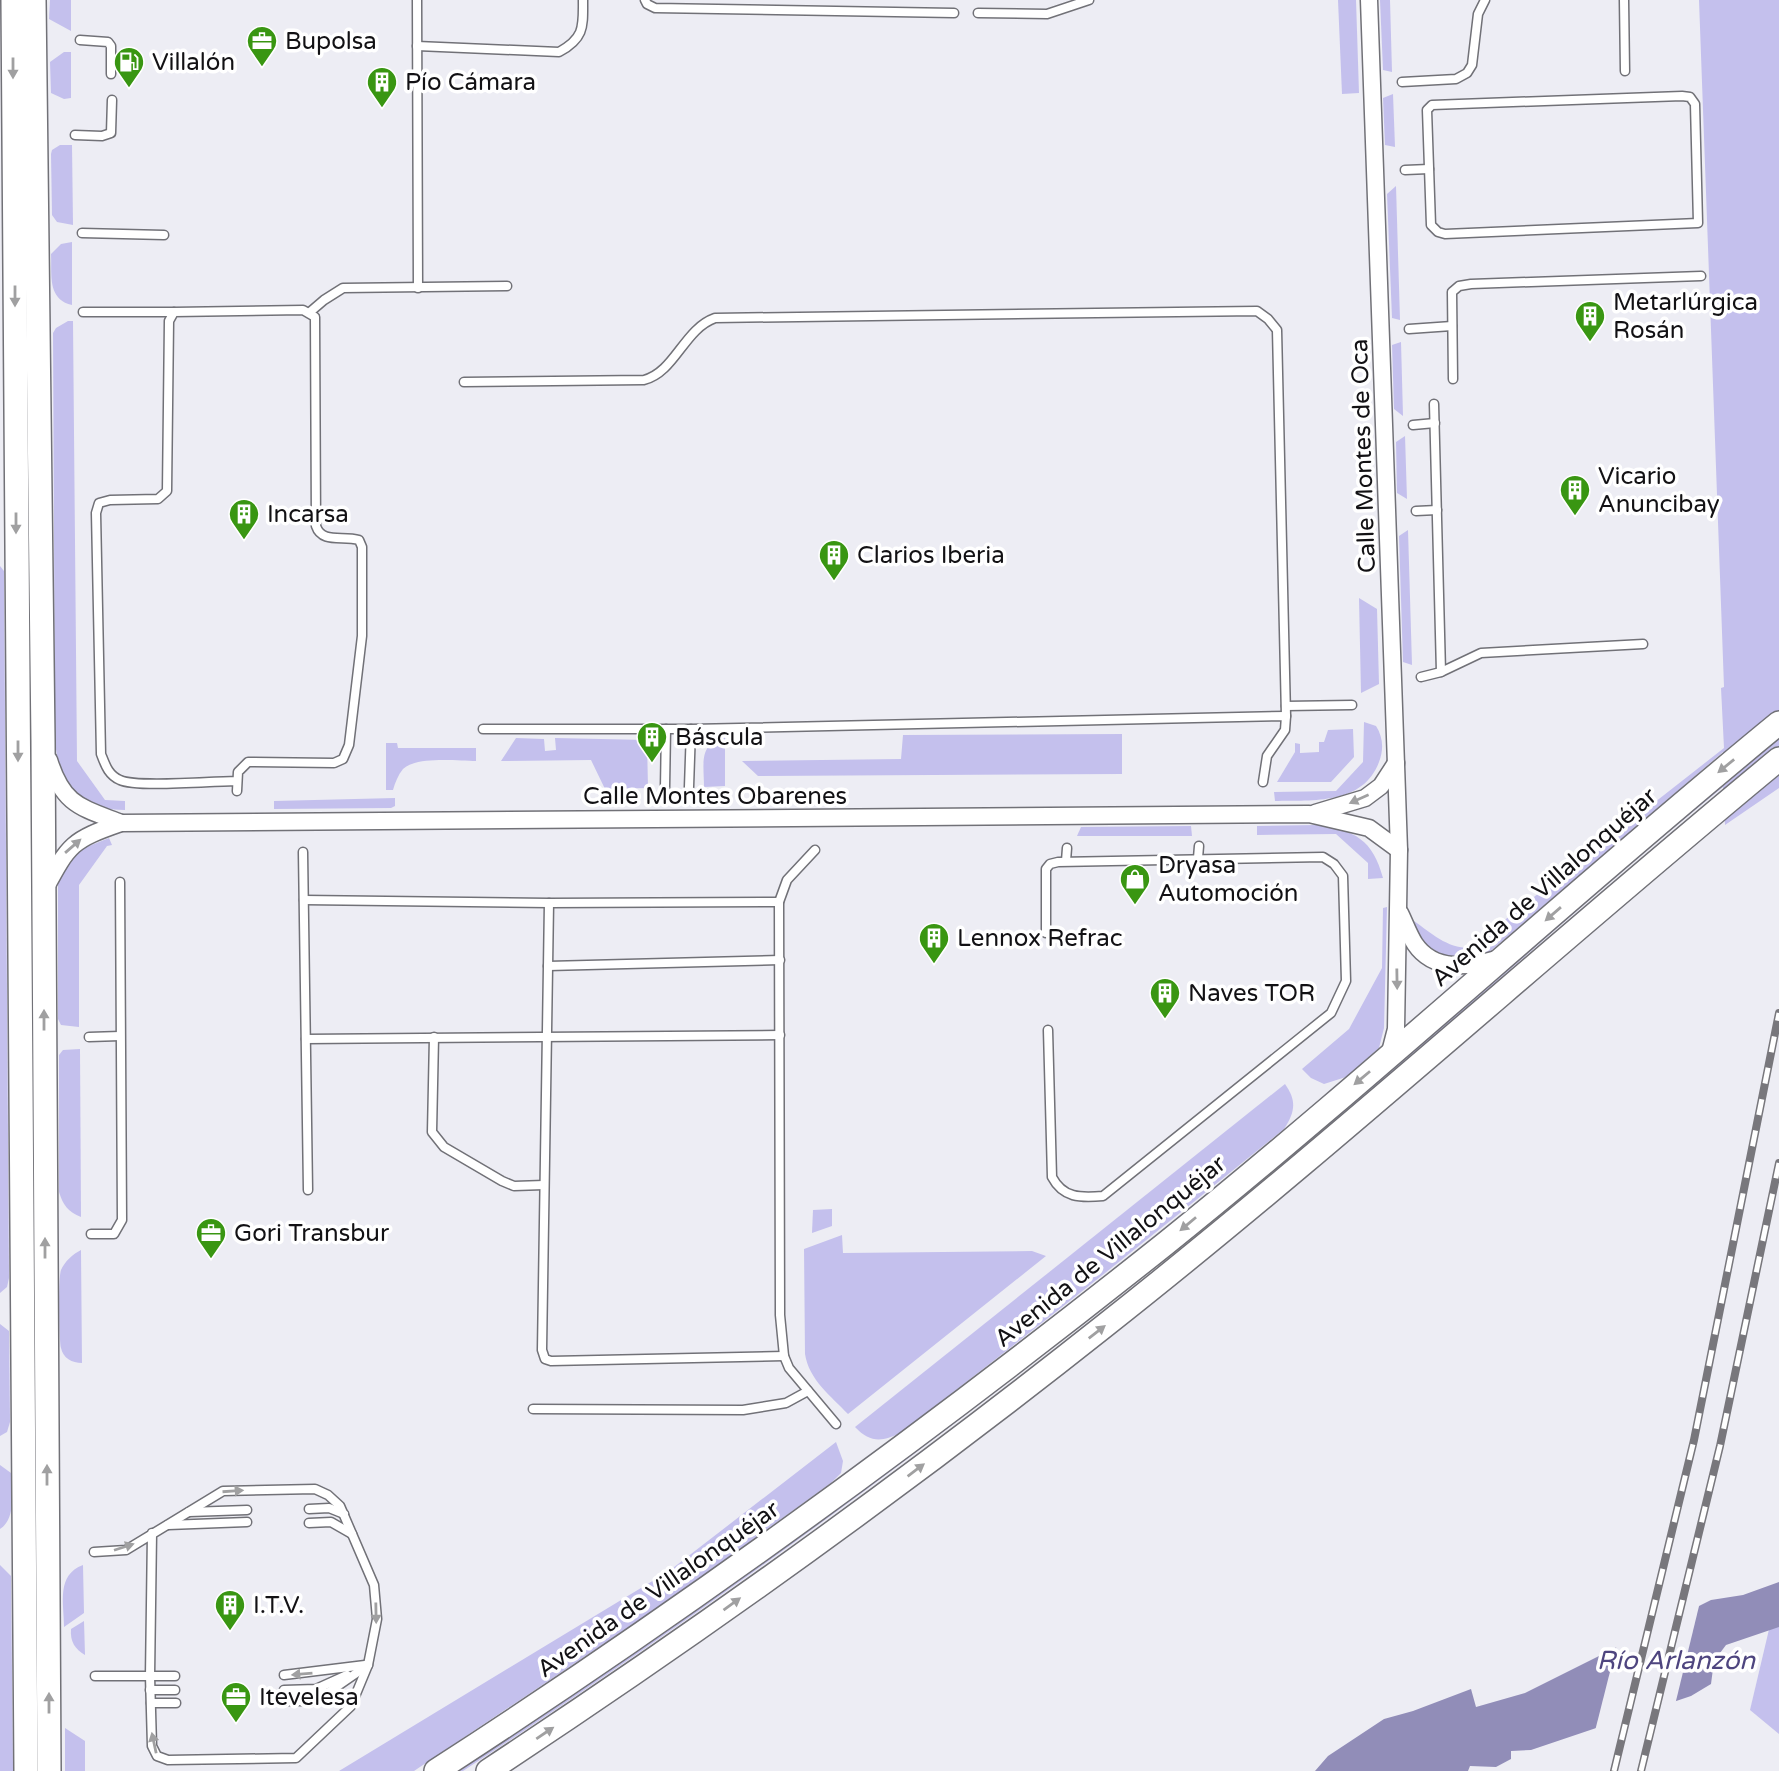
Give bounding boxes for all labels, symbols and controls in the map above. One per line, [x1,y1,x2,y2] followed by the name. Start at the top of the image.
[245,24,279,68] office icon: Bupolsa
[285,27,377,56] place label: Bupolsa
[112,45,146,89] fuel station icon: Villalón
[152,48,235,77] place label: Villalón
[7,57,19,79] one-way arrow
[365,65,399,109] building icon: Pío Cámara
[405,68,536,97] place label: Pío Cámara
[9,285,21,307] one-way arrow
[1613,288,1758,345] place label: Metarlúrgica Rosán
[1573,299,1607,343] building icon: Metarlúrgica Rosán
[1345,338,1382,574] street label: Calle Montes de Oca
[1598,462,1720,519] place label: Vicario Anuncibay
[1558,473,1592,517] building icon: Vicario Anuncibay
[227,497,261,541] building icon: Incarsa
[267,500,349,529] place label: Incarsa
[11,512,22,534] one-way arrow
[817,538,851,582] building icon: Clarios Iberia
[857,541,1005,570] place label: Clarios Iberia
[635,720,669,764] building icon: Báscula
[675,723,764,752] place label: Báscula
[12,740,24,762] one-way arrow
[1718,758,1735,773] one-way arrow
[1426,781,1663,993] street label: Avenida de Villalonquéjar
[583,782,847,811] street label: Calle Montes Obarenes
[1349,793,1369,805] one-way arrow
[64,838,82,854] one-way arrow
[1158,851,1298,908] place label: Dryasa Automoción
[1118,862,1152,906] shop icon: Dryasa Automoción
[1545,905,1562,921] one-way arrow
[917,921,951,965] building icon: Lennox Refrac
[957,924,1122,953] place label: Lennox Refrac
[1391,968,1403,990] one-way arrow
[1148,976,1182,1020] building icon: Naves TOR
[1188,979,1315,1008] place label: Naves TOR
[38,1009,50,1031] one-way arrow
[1354,1070,1371,1085] one-way arrow
[989,1149,1232,1354] street label: Avenida de Villalonquéjar
[194,1216,228,1260] office icon: Gori Transbur
[1179,1216,1196,1231] one-way arrow
[234,1219,390,1248] place label: Gori Transbur
[39,1237,51,1259] one-way arrow
[1087,1325,1105,1340] one-way arrow
[41,1464,53,1486] one-way arrow
[907,1464,925,1478] one-way arrow
[222,1485,244,1496] one-way arrow
[532,1494,786,1684] street label: Avenida de Villalonquéjar
[114,1542,135,1552] one-way arrow
[213,1588,247,1632] building icon: I.T.V.
[253,1591,304,1620] place label: I.T.V.
[723,1598,741,1612] one-way arrow
[370,1602,382,1624] one-way arrow
[1597,1645,1756,1676] water label: Río Arlanzón
[291,1669,313,1680] one-way arrow
[219,1680,253,1724] office icon: Itevelesa
[259,1683,359,1712] place label: Itevelesa
[43,1692,55,1714] one-way arrow
[535,1727,554,1740] one-way arrow
[149,1732,160,1754] one-way arrow

